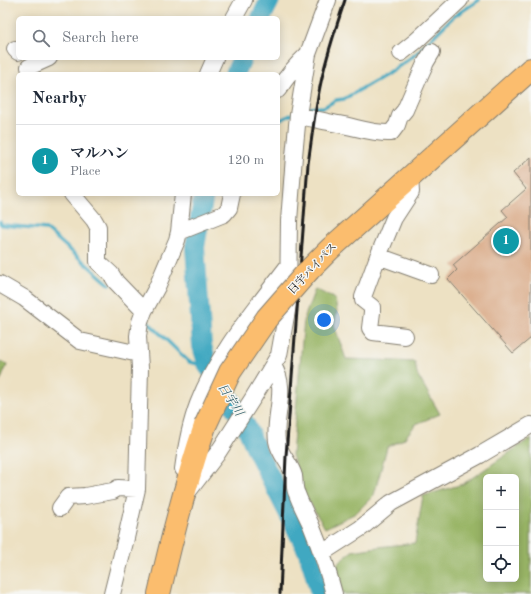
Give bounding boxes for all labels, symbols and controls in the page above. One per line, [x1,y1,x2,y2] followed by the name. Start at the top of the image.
[16,16,280,60] search box
[30,27,52,49] icon: search
[62,31,139,46] text: Search here
[32,90,87,107] text: Nearby
[70,147,129,162] text: マルハン
[41,154,49,167] text: 1
[227,154,264,167] text: 120 m
[70,165,100,178] text: Place
[493,226,519,256] pin: 1
[285,240,339,297] street label: 日宇バイパス
[314,310,334,330] your location
[215,381,248,420] water label: 日宇川
[483,474,519,582] map controls
[483,474,519,510] button: +
[483,510,519,546] button: −
[483,546,519,582] button: locate

